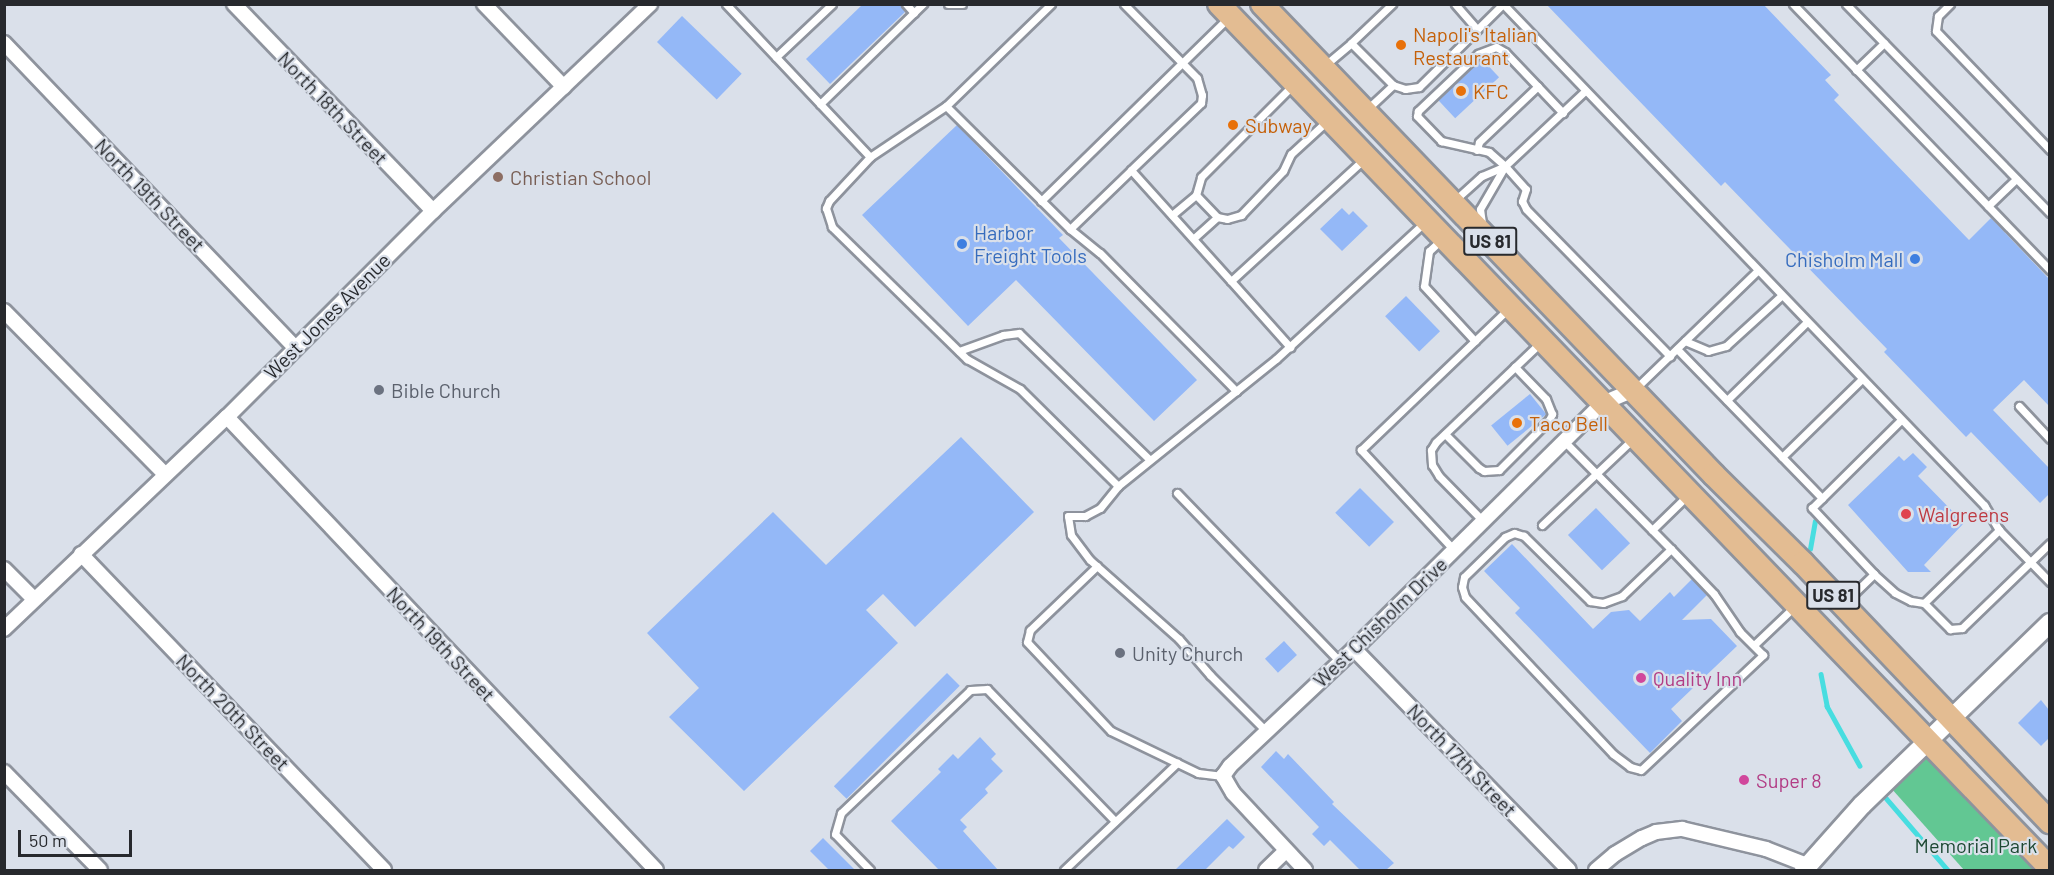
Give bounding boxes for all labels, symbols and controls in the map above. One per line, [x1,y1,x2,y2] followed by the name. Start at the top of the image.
[1413,22,1537,69] place label: Napoli's Italian Restaurant
[1394,38,1408,52] marker: Napoli's Italian Restaurant
[273,46,393,170] street label: North 18th Street
[1473,79,1509,103] place label: KFC
[1454,84,1468,98] marker: KFC
[1245,113,1312,137] place label: Subway
[1226,118,1240,132] marker: Subway
[90,133,210,257] street label: North 19th Street
[510,165,651,189] place label: Christian School
[491,170,505,184] marker: Christian School
[974,220,1087,267] place label: Harbor Freight Tools
[1463,226,1517,256] road number: US 81
[955,237,969,251] marker: Harbor Freight Tools
[1785,247,1903,271] place label: Chisholm Mall
[259,248,395,384] street label: West Jones Avenue
[1908,252,1922,266] marker: Chisholm Mall
[391,378,501,402] place label: Bible Church
[372,383,386,397] marker: Bible Church
[1529,411,1608,435] place label: Taco Bell
[1510,416,1524,430] marker: Taco Bell
[1918,502,2009,526] place label: Walgreens
[1899,507,1913,521] marker: Walgreens
[1308,552,1452,692] street label: West Chisholm Drive
[1806,580,1860,610] road number: US 81
[382,582,500,706] street label: North 19th Street
[1132,641,1243,665] place label: Unity Church
[1113,646,1127,660] marker: Unity Church
[171,649,295,775] street label: North 20th Street
[1653,666,1742,690] place label: Quality Inn
[1634,671,1648,685] marker: Quality Inn
[1402,699,1522,821] street label: North 17th Street
[1756,768,1822,792] place label: Super 8
[1737,773,1751,787] marker: Super 8
[21,818,135,856] scale bar
[29,829,67,851] text: 50 m
[1915,833,2037,857] park label: Memorial Park

